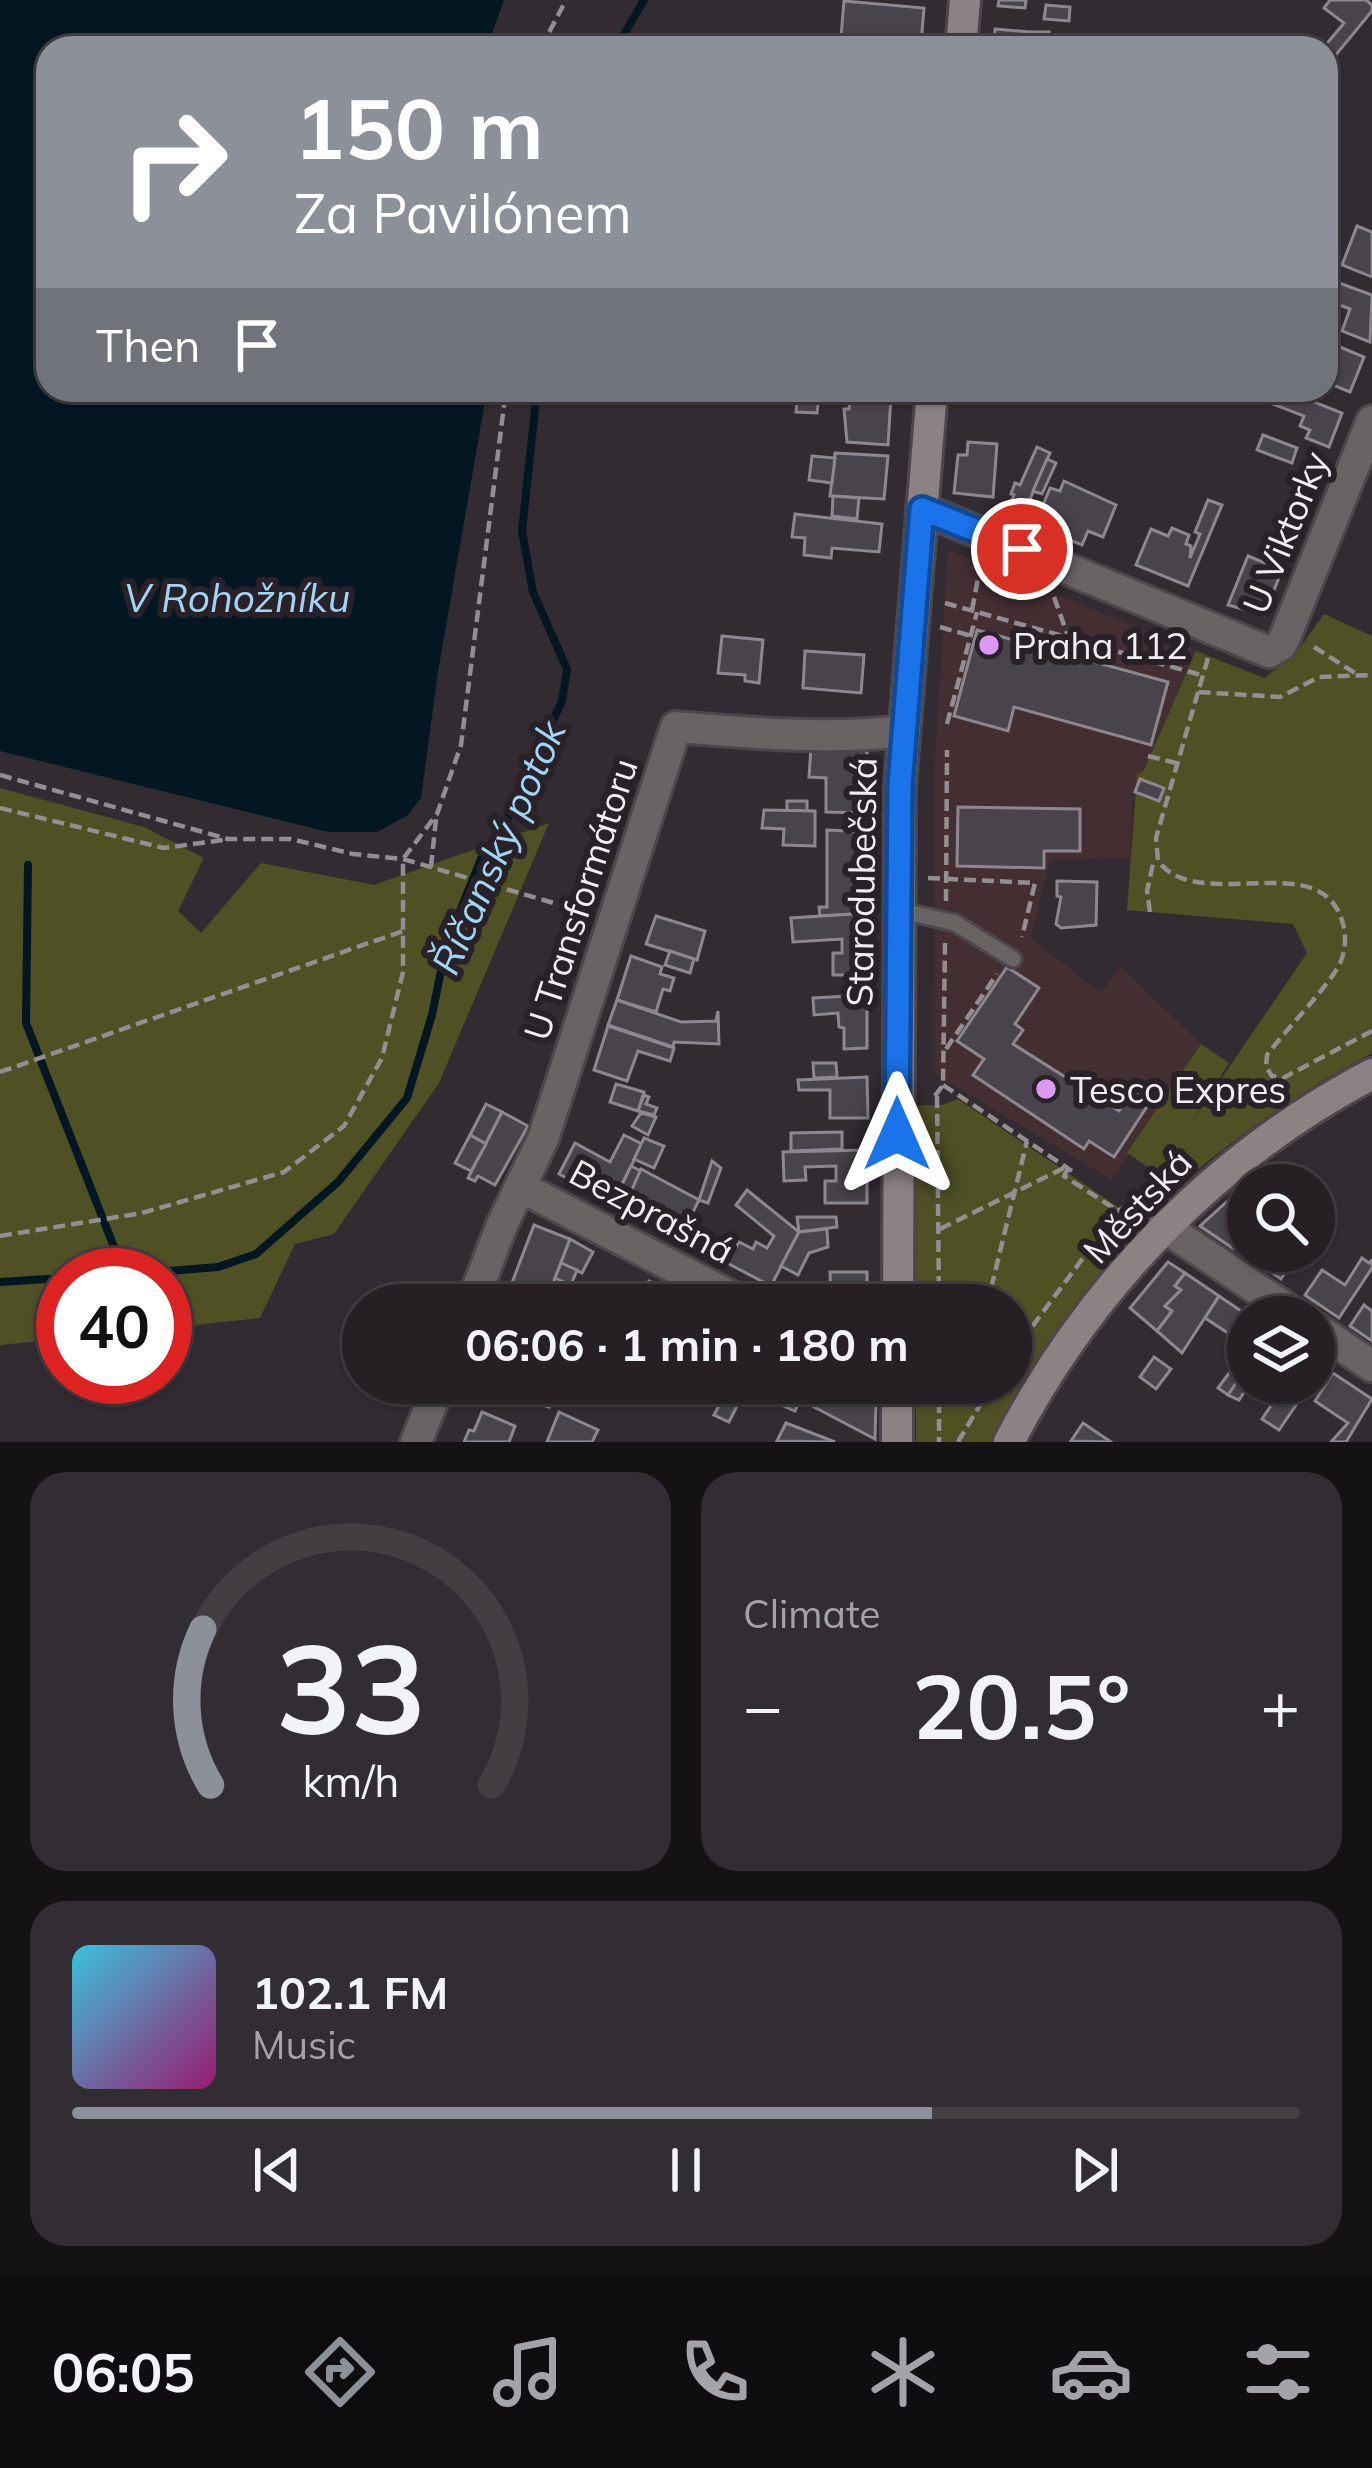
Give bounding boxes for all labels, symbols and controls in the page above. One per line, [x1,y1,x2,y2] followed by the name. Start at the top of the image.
[294,75,544,180] text: 150 m
[96,84,252,240] icon: right
[294,179,632,247] text: Za Pavilónem
[224,312,290,378] icon: arrive
[96,317,200,373] text: Then
[1232,444,1338,620] street label: U Viktorky
[971,498,1073,600] pin
[989,516,1055,582] icon: arrive
[124,573,350,622] water label: V Rohožníku
[1013,623,1187,668] place label: Praha 112
[976,632,1002,658] marker: Praha 112
[420,712,576,981] water label: Říčanský potok
[513,753,647,1045] street label: U Transformátoru
[836,757,886,1007] street label: Starodubečská
[1070,1067,1286,1112] place label: Tesco Expres
[834,1071,960,1197] position arrow
[1033,1076,1059,1102] marker: Tesco Expres
[1073,1140,1201,1272] street label: Městská
[562,1149,742,1273] street label: Bezprašná
[1227,1164,1335,1404] map controls
[1227,1164,1335,1272] button: search
[36,1248,192,1404] speed limit sign: 40
[1227,1296,1335,1404] button: layers
[465,1316,909,1372] text: 06:06 · 1 min · 180 m
[743,1589,881,1638] text: Climate
[276,1609,425,1765] text: 33
[912,1649,1131,1762] text: 20.5°
[743,1664,783,1747] text: −
[1260,1664,1300,1747] text: +
[302,1753,399,1807] text: km/h
[252,1964,448,2020] text: 102.1 FM
[252,2020,356,2069] text: Music
[244,2137,310,2203] icon: previous
[653,2137,719,2203] icon: pause
[1062,2137,1128,2203] icon: next
[298,2330,382,2414] icon: directions
[486,2330,570,2414] icon: music
[673,2330,757,2414] icon: phone
[861,2330,945,2414] icon: climate
[1049,2330,1133,2414] icon: car
[1236,2330,1320,2414] icon: filters
[52,2338,195,2406] text: 06:05

